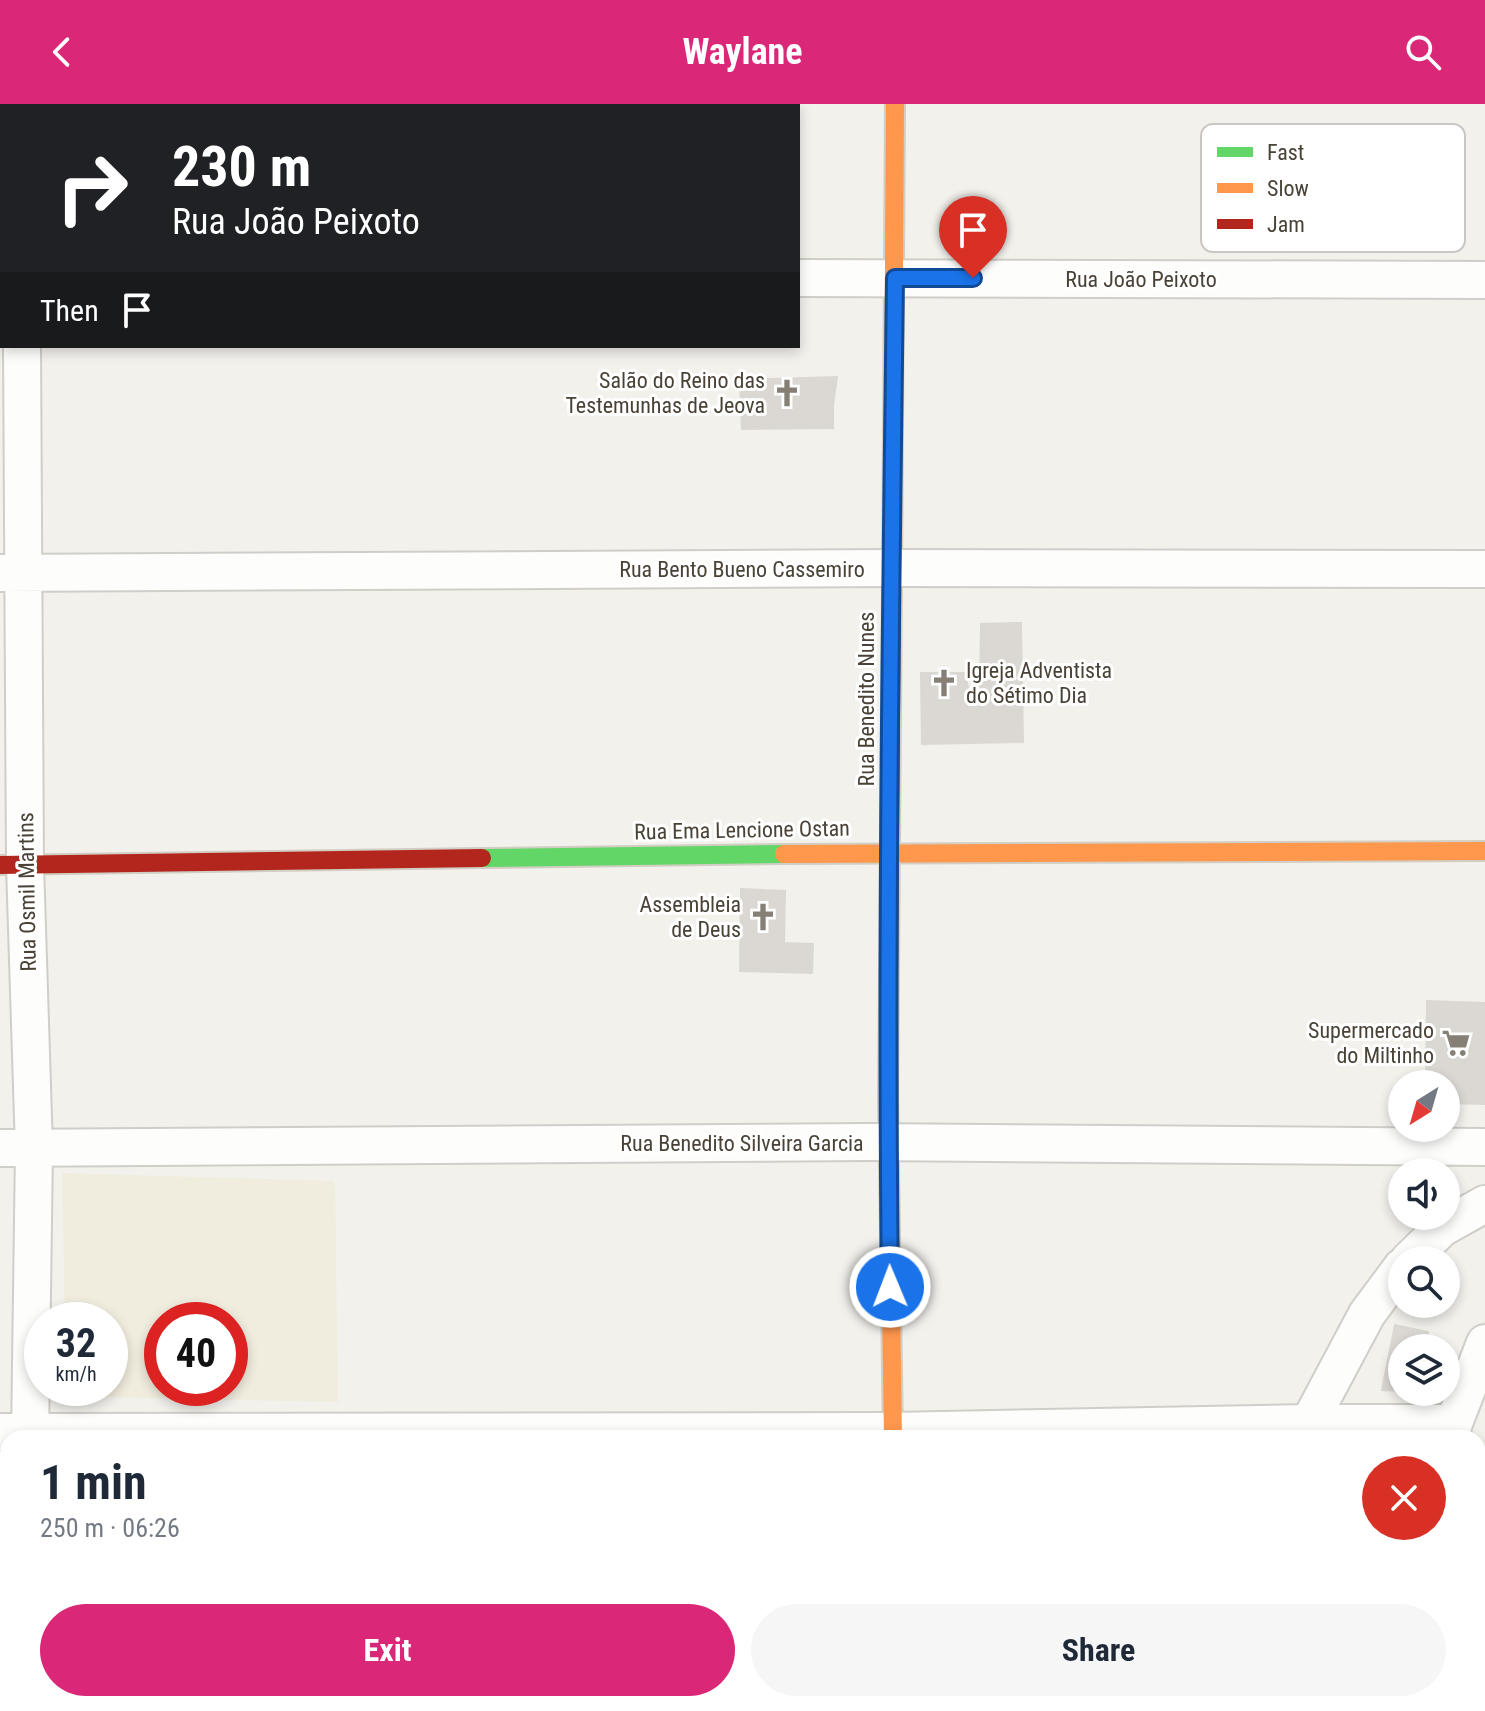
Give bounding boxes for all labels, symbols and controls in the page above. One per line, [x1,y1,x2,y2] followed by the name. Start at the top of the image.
[40,30,84,74] icon: back
[1401,30,1445,74] icon: search
[682,31,803,73] text: Waylane
[1201,124,1465,252] legend
[172,134,311,200] text: 230 m
[40,136,144,240] icon: right
[1267,140,1304,165] text: Fast
[1267,176,1309,201] text: Slow
[939,196,1007,278] pin
[172,201,420,243] text: Rua João Peixoto
[951,208,995,252] icon: arrive
[1267,212,1305,237] text: Jam
[1065,267,1217,292] street label: Rua João Peixoto
[115,288,159,332] icon: arrive
[40,293,99,328] text: Then
[565,368,765,418] place label: Salão do Reino das Testemunhas de Jeova
[772,378,802,408] church icon: Salão do Reino das Testemunhas de Jeova
[619,557,865,582] street label: Rua Bento Bueno Cassemiro
[854,612,879,786] street label: Rua Benedito Nunes
[966,658,1112,708] place label: Igreja Adventista do Sétimo Dia
[929,668,959,698] church icon: Igreja Adventista do Sétimo Dia
[13,812,41,972] street label: Rua Osmil Martins
[634,816,850,844] street label: Rua Ema Lencione Ostan
[640,892,741,942] place label: Assembleia de Deus
[748,902,778,932] church icon: Assembleia de Deus
[1308,1018,1434,1068] place label: Supermercado do Miltinho
[1441,1028,1471,1058] supermarket icon: Supermercado do Miltinho
[1388,1070,1460,1142] north arrow
[1388,1070,1460,1406] map controls
[620,1131,864,1156] street label: Rua Benedito Silveira Garcia
[1388,1158,1460,1230] button: sound
[848,1245,932,1329] position arrow
[1388,1246,1460,1318] button: search
[144,1302,248,1406] speed limit sign: 40
[56,1320,96,1367] text: 32
[1388,1334,1460,1406] button: layers
[55,1362,97,1386] text: km/h
[40,1454,147,1511] text: 1 min
[1362,1456,1446,1540] button: close
[40,1513,180,1543] text: 250 m · 06:26
[40,1604,735,1696] button: Exit
[751,1604,1446,1696] button: Share

